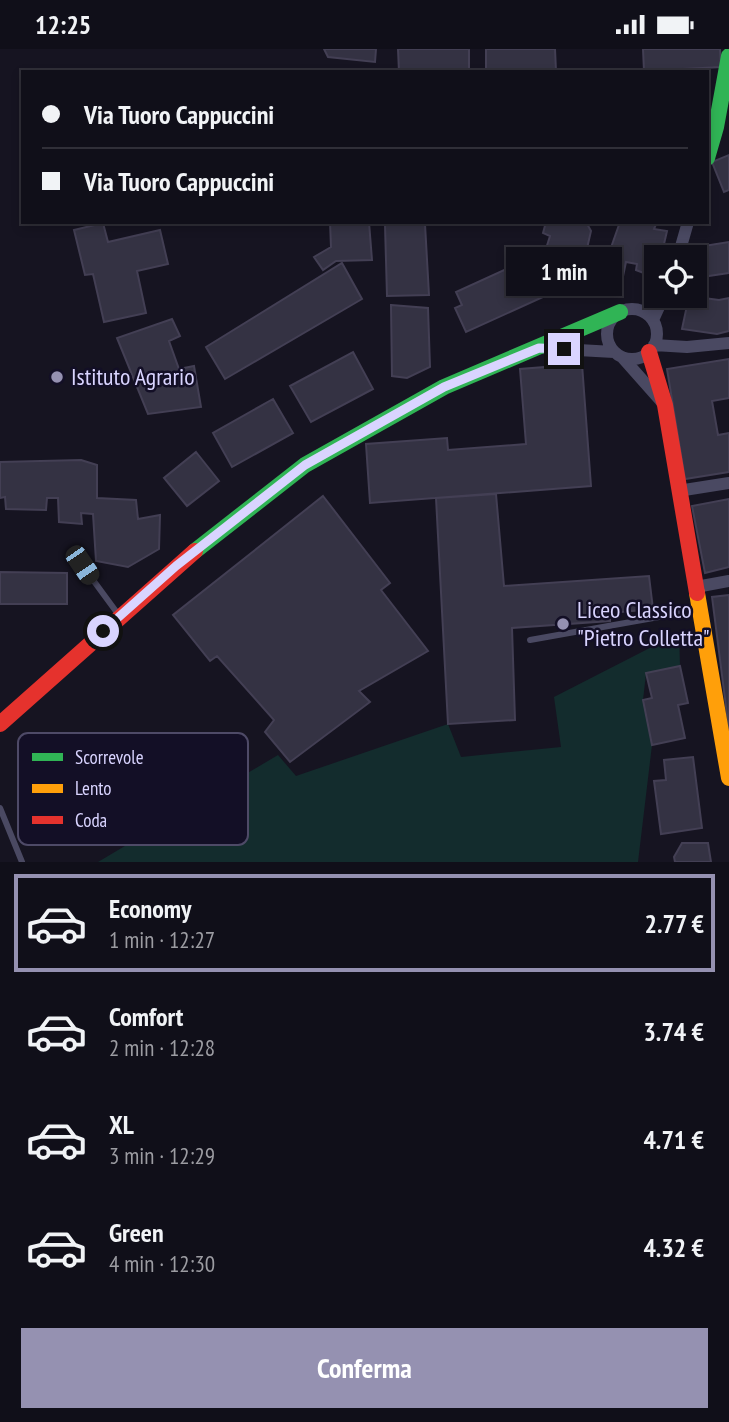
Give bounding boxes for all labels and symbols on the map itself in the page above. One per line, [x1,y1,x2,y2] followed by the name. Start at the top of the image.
[506,247,622,296] callout: 1 min
[548,333,580,365] route end
[71,361,195,392] place label: Istituto Agrario
[49,369,65,385] marker: Istituto Agrario
[62,542,103,588] car
[577,594,710,653] place label: Liceo Classico "Pietro Colletta"
[87,615,119,647] route start
[555,616,571,632] marker: Liceo Classico "Pietro Colletta"
[18,733,248,845] legend
[75,745,144,769] text: Scorrevole
[75,776,112,800] text: Lento
[75,808,107,832] text: Coda

